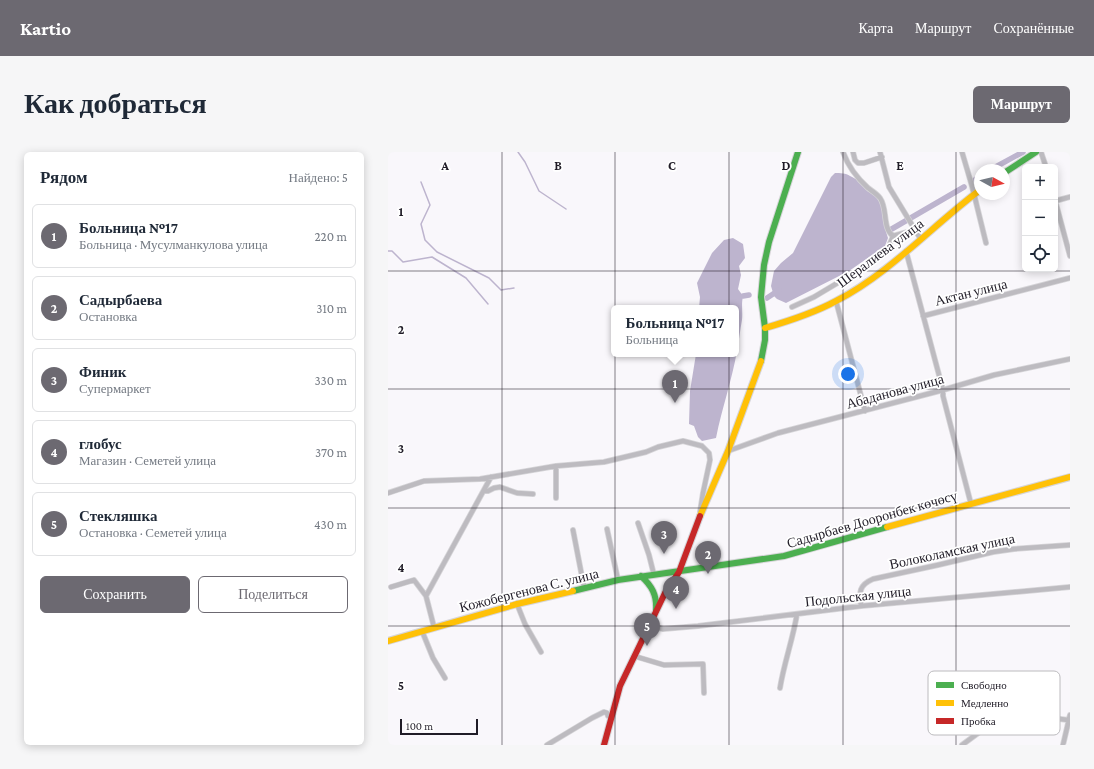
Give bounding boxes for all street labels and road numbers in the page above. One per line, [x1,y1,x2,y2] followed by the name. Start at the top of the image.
[834,215,927,291] street label: Шералиева улица
[933,275,1010,309] street label: Актан улица
[844,370,946,412] street label: Абаданова улица
[785,487,959,551] street label: Садырбаев Дооронбек көчөсү
[888,530,1017,572] street label: Волоколамская улица
[458,565,601,615] street label: Кожобергенова С. улица
[804,582,913,610] street label: Подольская улица

